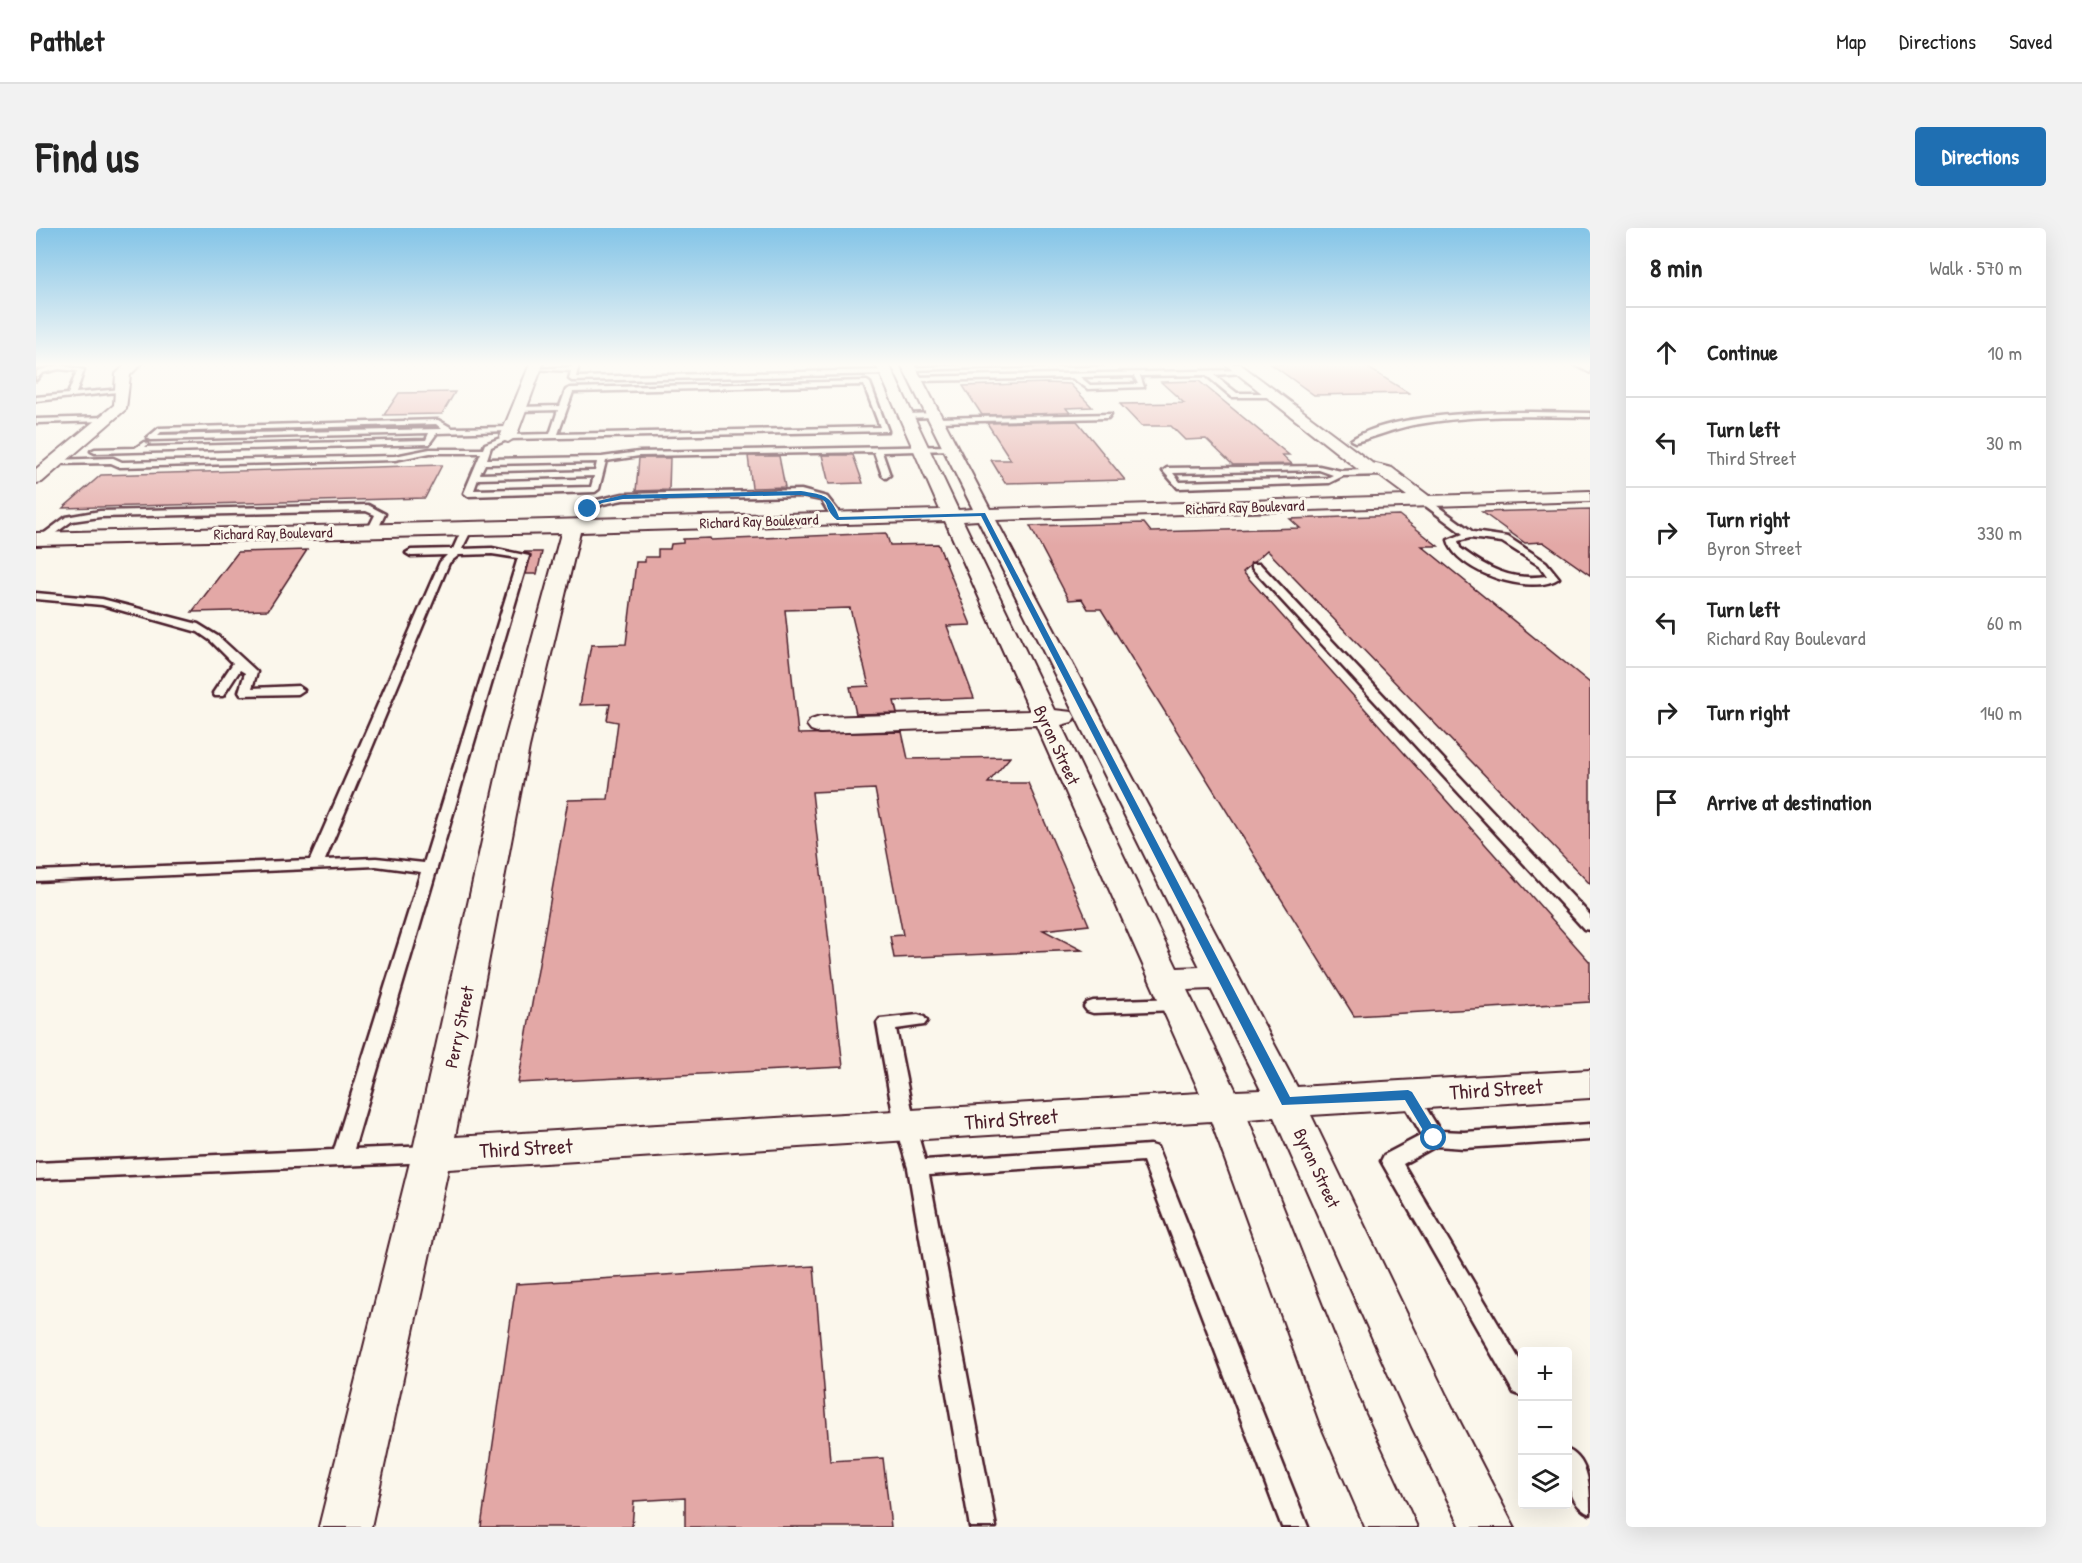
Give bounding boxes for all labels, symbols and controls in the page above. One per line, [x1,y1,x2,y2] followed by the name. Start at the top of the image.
[30,22,104,60] text: Pathlet
[1836,27,1866,56] text: Map
[1899,27,1976,56] text: Directions
[2009,27,2052,56] text: Saved
[1915,127,2046,186] button: Directions
[36,128,139,185] text: Find us
[1650,250,1703,285] text: 8 min
[1930,254,2022,281] text: Walk · 570 m
[1650,336,1683,369] icon: ahead
[1707,337,1778,367] text: Continue
[1988,339,2022,366] text: 10 m
[1707,414,1780,444] text: Turn left
[1650,426,1683,459] icon: left
[1986,429,2022,456] text: 30 m
[1707,444,1796,471] text: Third Street
[1185,494,1305,520] street label: Richard Ray Boulevard
[574,495,600,521] route end
[1707,504,1790,534] text: Turn right
[699,508,819,534] street label: Richard Ray Boulevard
[1650,516,1683,549] icon: right
[1977,519,2022,546] text: 330 m
[213,521,333,545] street label: Richard Ray Boulevard
[1707,534,1802,561] text: Byron Street
[1707,594,1780,624] text: Turn left
[1650,606,1683,639] icon: left
[1987,609,2022,636] text: 60 m
[1707,624,1865,651] text: Richard Ray Boulevard
[1650,696,1683,729] icon: right
[1707,697,1790,727] text: Turn right
[1980,699,2022,726] text: 140 m
[1028,701,1087,790] street label: Byron Street
[1650,786,1683,819] icon: arrive
[1707,787,1872,817] text: Arrive at destination
[438,983,480,1070] street label: Perry Street
[1448,1071,1544,1107] street label: Third Street
[963,1101,1059,1137] street label: Third Street
[1288,1124,1347,1213] street label: Byron Street
[1420,1124,1446,1150] route start
[479,1131,574,1165] street label: Third Street
[1518,1347,1572,1509] map controls
[1518,1347,1572,1401] button: +
[1518,1401,1572,1455] button: −
[1518,1455,1572,1509] button: layers

